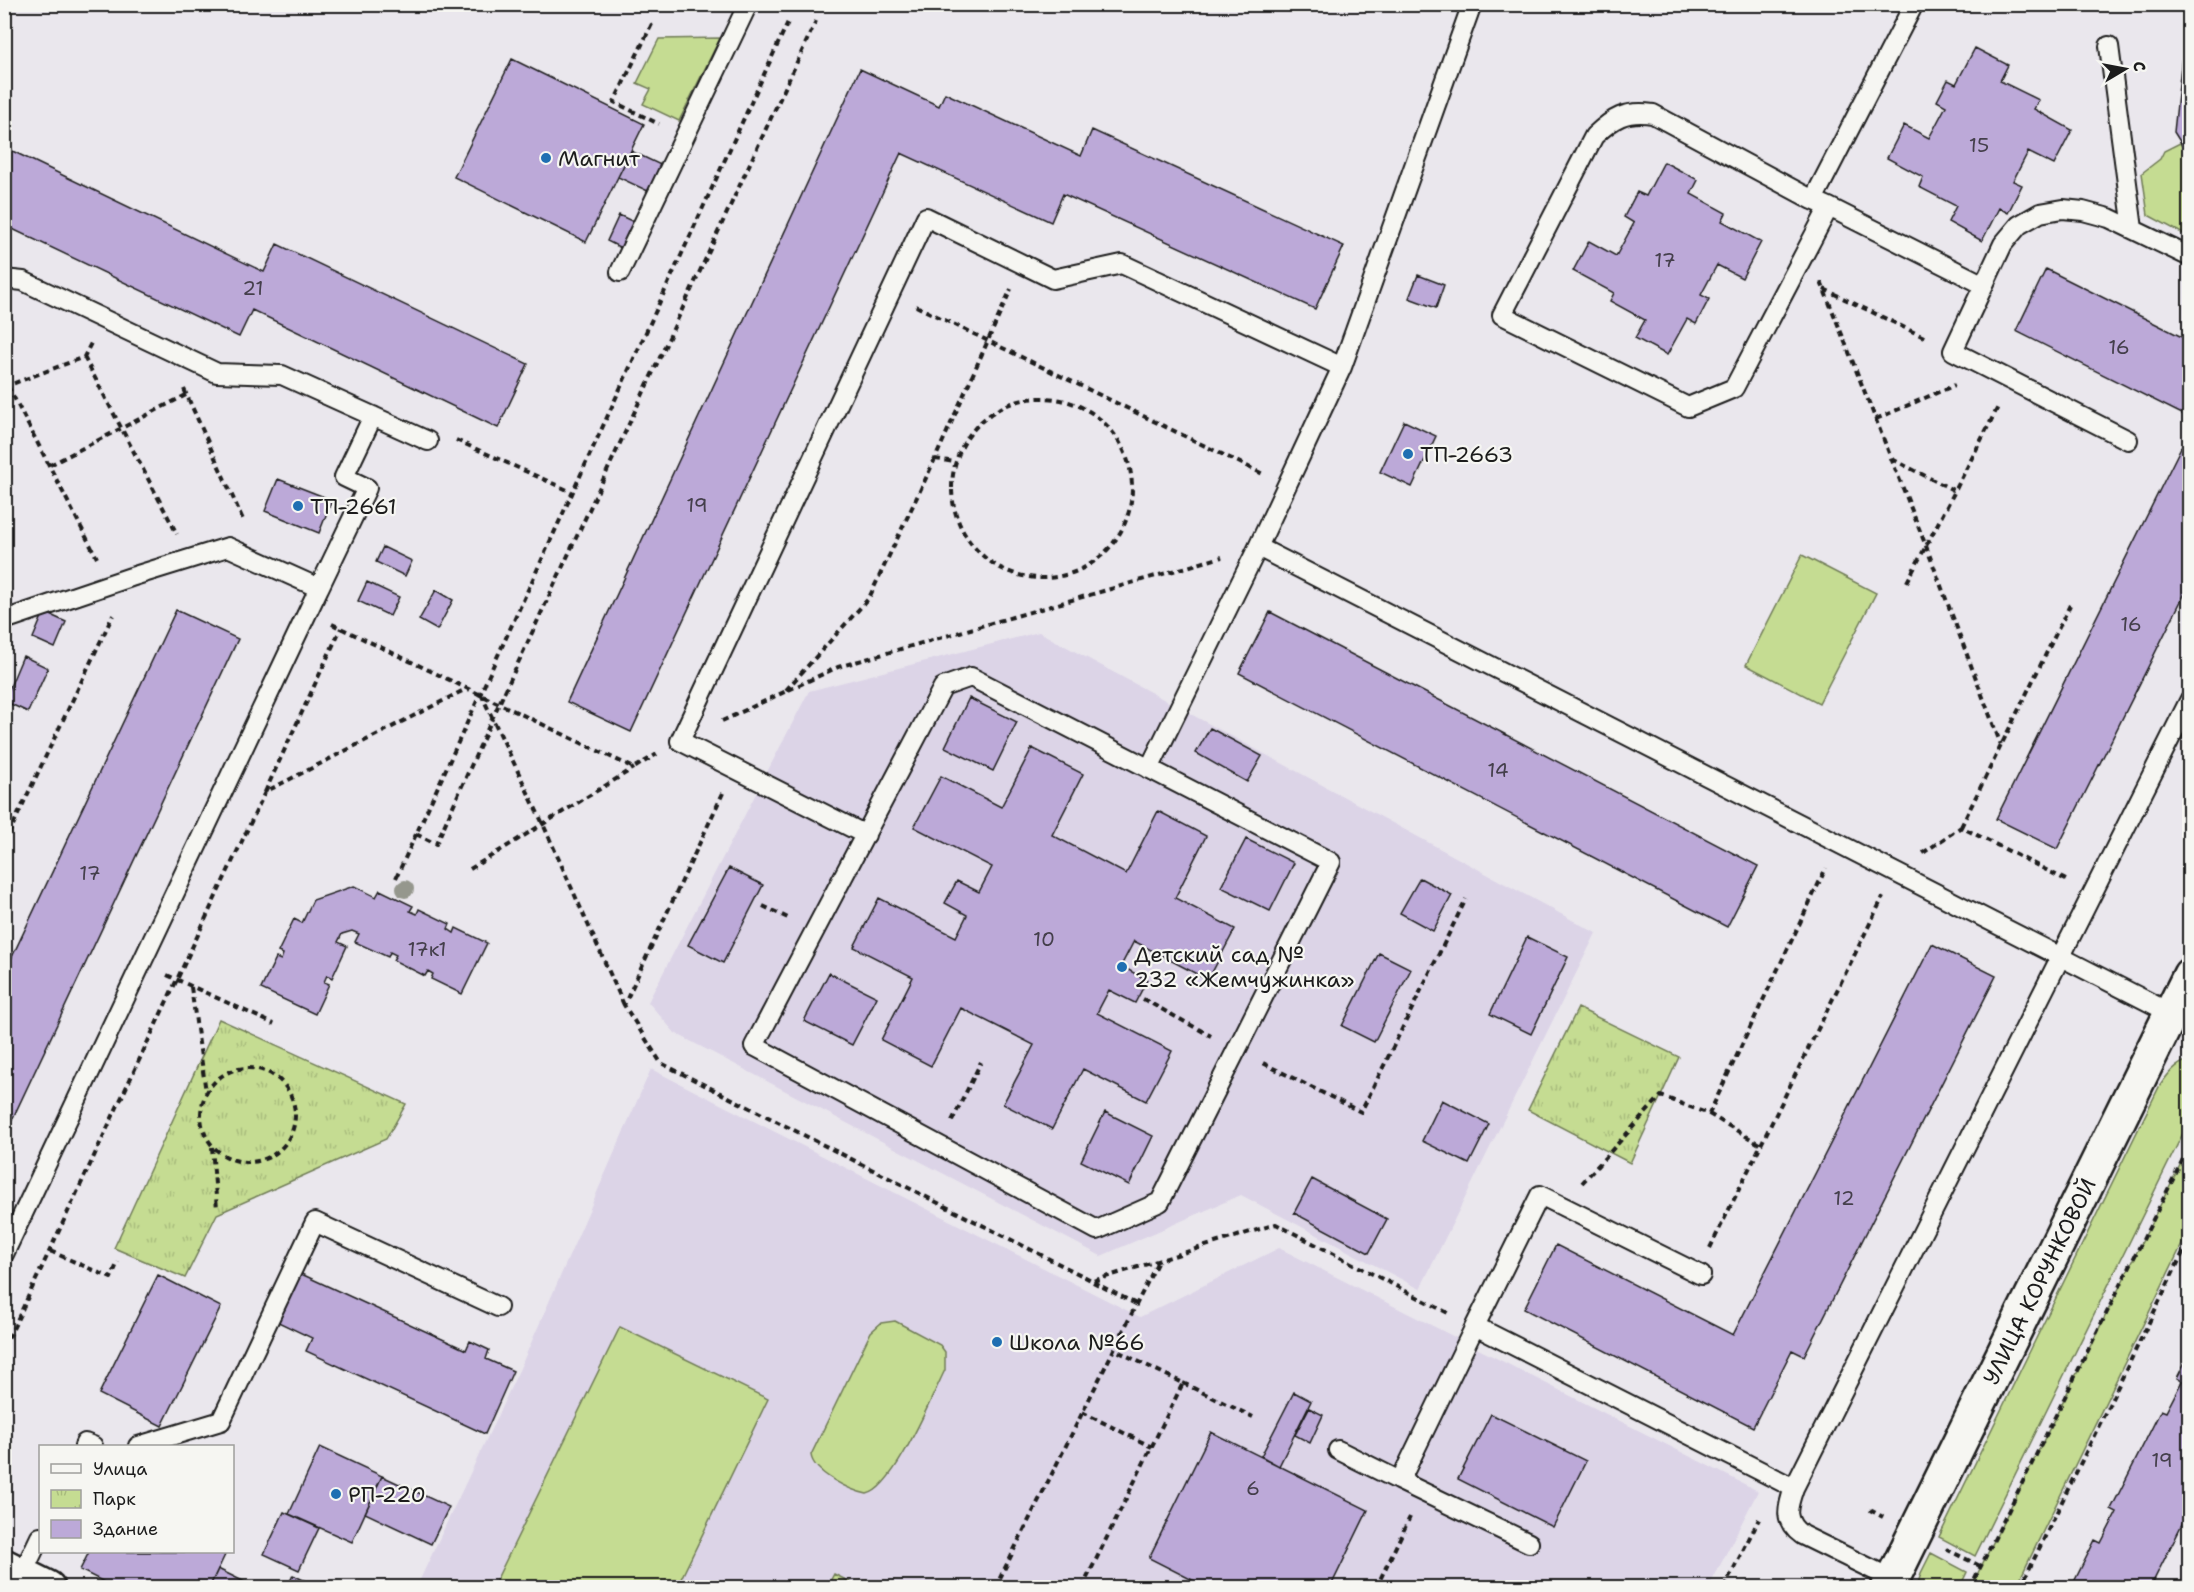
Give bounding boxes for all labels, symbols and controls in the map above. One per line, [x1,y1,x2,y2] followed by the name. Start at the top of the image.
[2095,39,2155,99] north arrow
[2128,60,2151,73] text: С
[1969,132,1989,158] house number: 15
[558,144,641,173] place label: Магнит
[539,151,553,165] marker: Магнит
[1654,247,1676,273] house number: 17
[242,275,264,301] house number: 21
[2108,334,2130,360] house number: 16
[1420,440,1513,469] place label: ТП-2663
[1401,447,1415,461] marker: ТП-2663
[310,492,397,521] place label: ТП-2661
[686,492,708,518] house number: 19
[291,499,305,513] marker: ТП-2661
[2120,611,2142,637] house number: 16
[1487,757,1509,783] house number: 14
[79,860,101,886] house number: 17
[1033,926,1055,952] house number: 10
[407,936,447,962] house number: 17к1
[1134,940,1354,994] place label: Детский сад № 232 «Жемчужинка»
[1115,960,1129,974] marker: Детский сад № 232 «Жемчужинка»
[1976,1173,2102,1389] street label: УЛИЦА КОРУНКОВОЙ
[1833,1185,1855,1211] house number: 12
[1009,1328,1145,1357] place label: Школа №66
[990,1335,1004,1349] marker: Школа №66
[39,1445,234,1553] legend
[2151,1447,2173,1473] house number: 19
[93,1457,147,1481] text: Улица
[1246,1475,1260,1501] house number: 6
[348,1480,426,1509] place label: РП-220
[93,1487,136,1511] text: Парк
[329,1487,343,1501] marker: РП-220
[93,1517,158,1541] text: Здание

